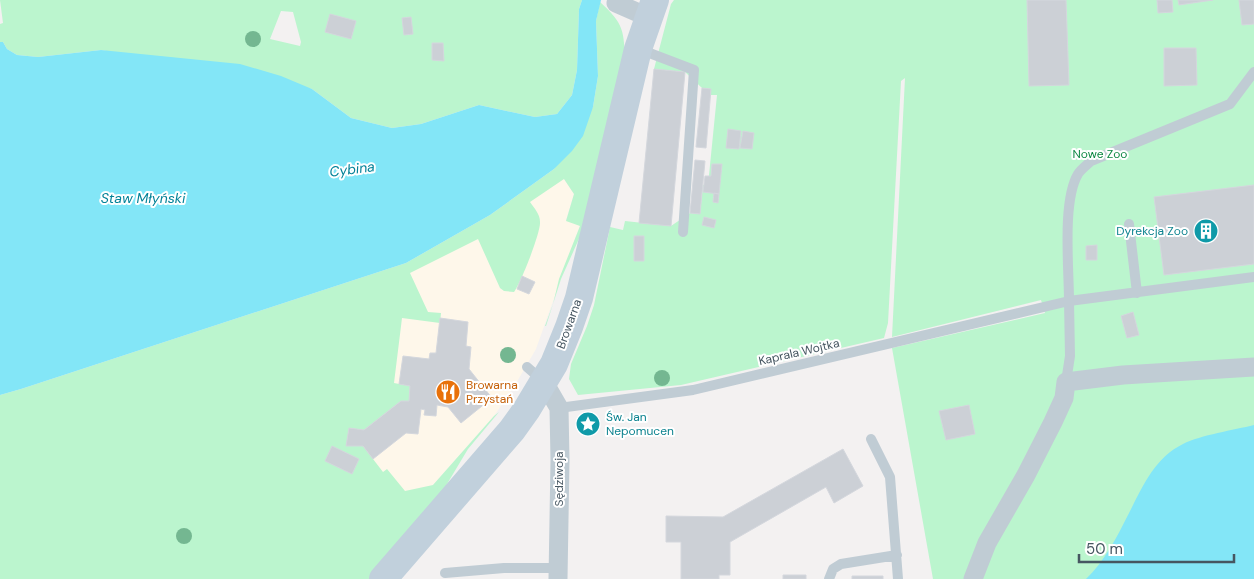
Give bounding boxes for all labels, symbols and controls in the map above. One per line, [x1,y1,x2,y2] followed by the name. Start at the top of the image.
[1073,146,1127,162] park label: Nowe Zoo
[328,157,376,181] water label: Cybina
[101,189,186,207] water label: Staw Młyński
[1193,218,1219,244] building icon: Dyrekcja Zoo
[1116,223,1188,239] place label: Dyrekcja Zoo
[553,297,585,351] street label: Browarna
[757,335,841,369] street label: Kaprala Wojtka
[466,377,518,407] place label: Browarna Przystań
[435,379,461,405] restaurant icon: Browarna Przystań
[606,409,674,439] place label: Św. Jan Nepomucen
[575,411,601,437] place icon: Św. Jan Nepomucen
[551,451,567,507] street label: Sędziwoja
[1079,532,1234,564] scale bar
[1086,539,1123,559] text: 50 m

